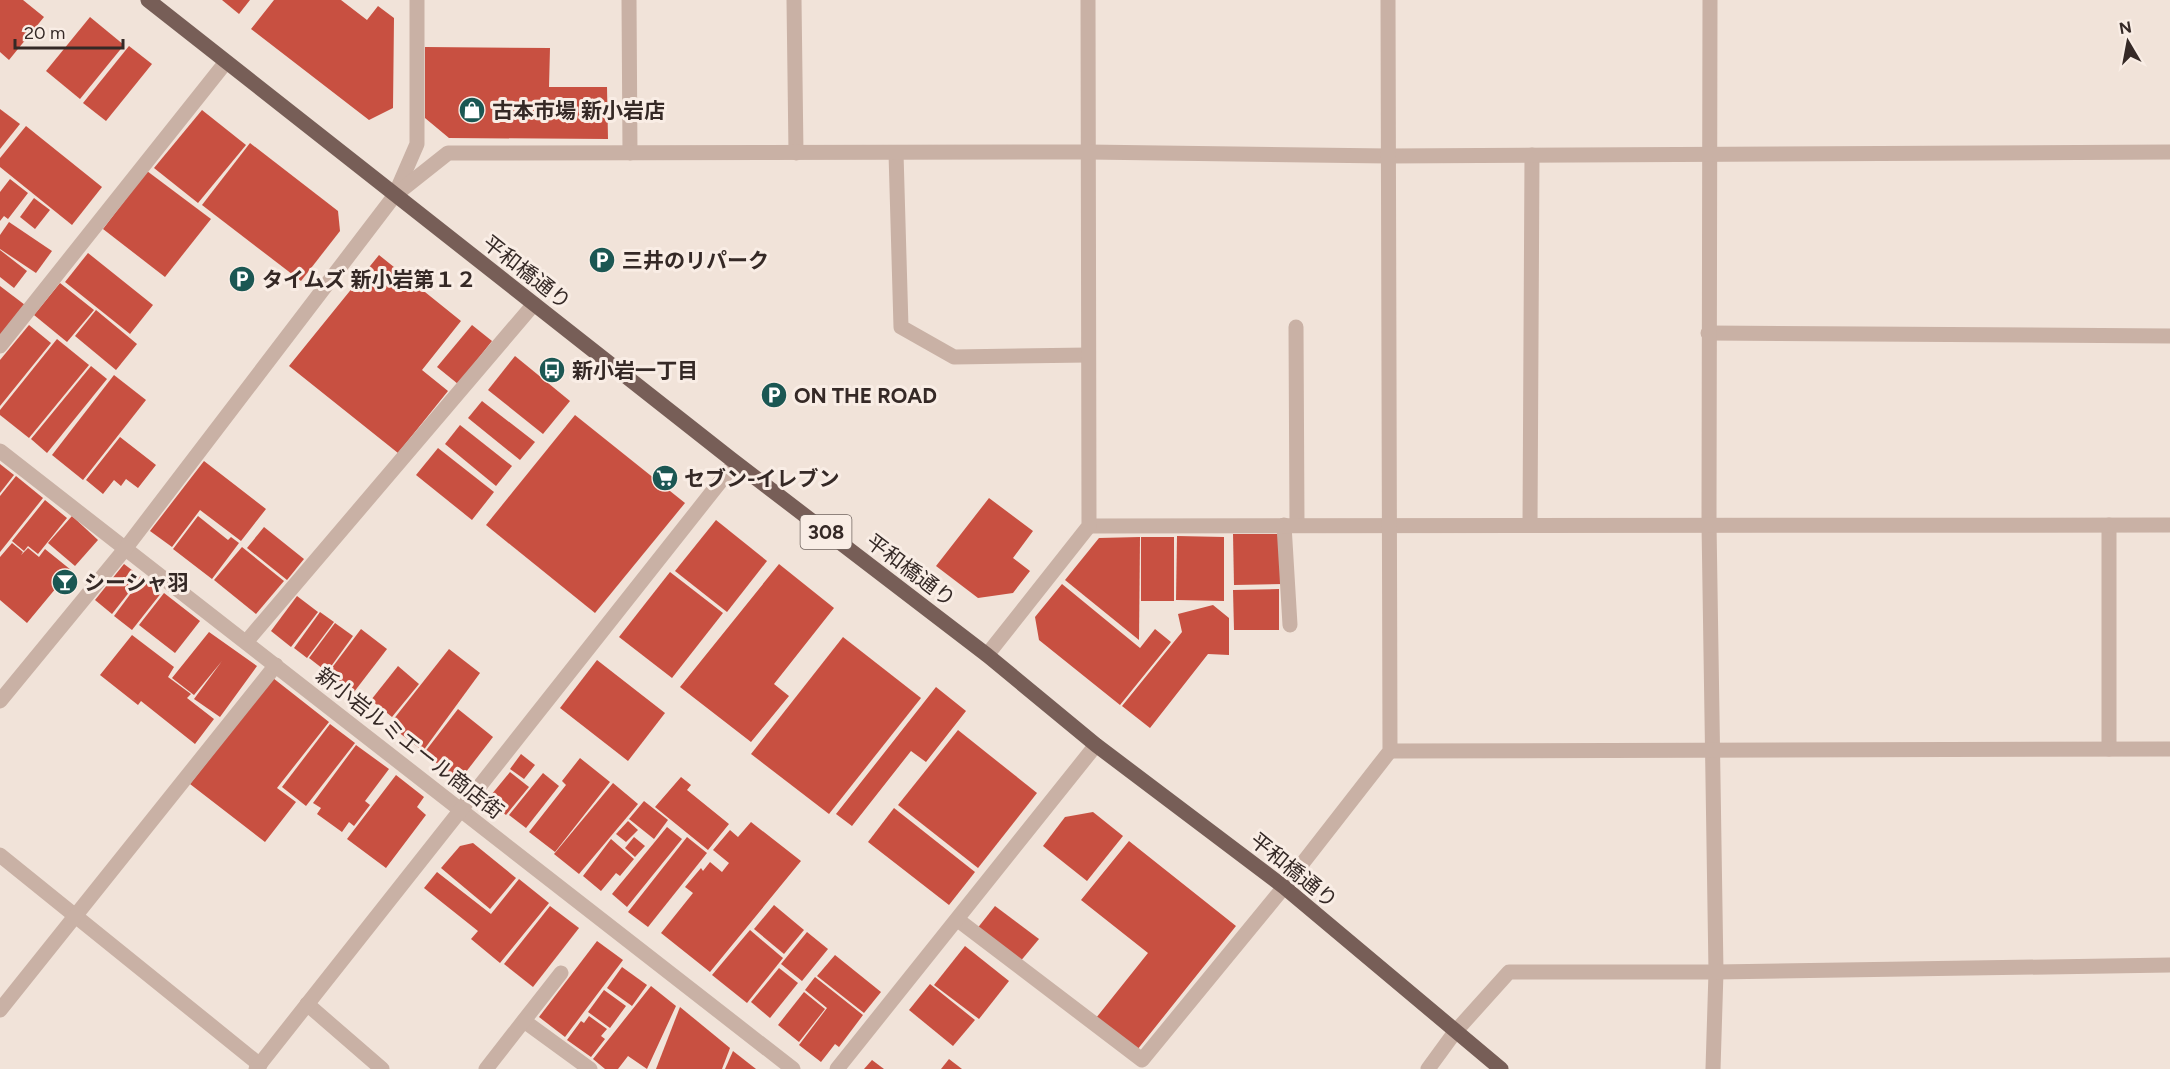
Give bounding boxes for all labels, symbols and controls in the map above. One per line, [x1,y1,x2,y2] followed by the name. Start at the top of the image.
[15,12,123,50] scale bar
[2098,12,2158,72] north arrow
[2118,17,2133,38] text: N
[24,22,65,44] text: 20 m
[457,95,487,125] shop icon: 古本市場 新小岩店
[492,98,665,123] place label: 古本市場 新小岩店
[478,230,576,314] street label: 平和橋通り
[587,245,617,275] parking icon: 三井のリパーク
[622,248,769,273] place label: 三井のリパーク
[227,264,257,294] parking icon: タイムズ 新小岩第１２
[262,267,477,292] place label: タイムズ 新小岩第１２
[537,355,567,385] bus stop icon: 新小岩一丁目
[572,358,698,383] place label: 新小岩一丁目
[759,380,789,410] parking icon: ON THE ROAD
[794,383,937,408] place label: ON THE ROAD
[650,463,680,493] supermarket icon: セブン-イレブン
[684,466,840,491] place label: セブン-イレブン
[800,515,852,549] road number: 308
[862,528,960,612] street label: 平和橋通り
[50,567,80,597] bar icon: シーシャ羽
[84,570,189,595] place label: シーシャ羽
[311,662,509,824] street label: 新小岩ルミエール商店街
[1245,827,1343,913] street label: 平和橋通り

